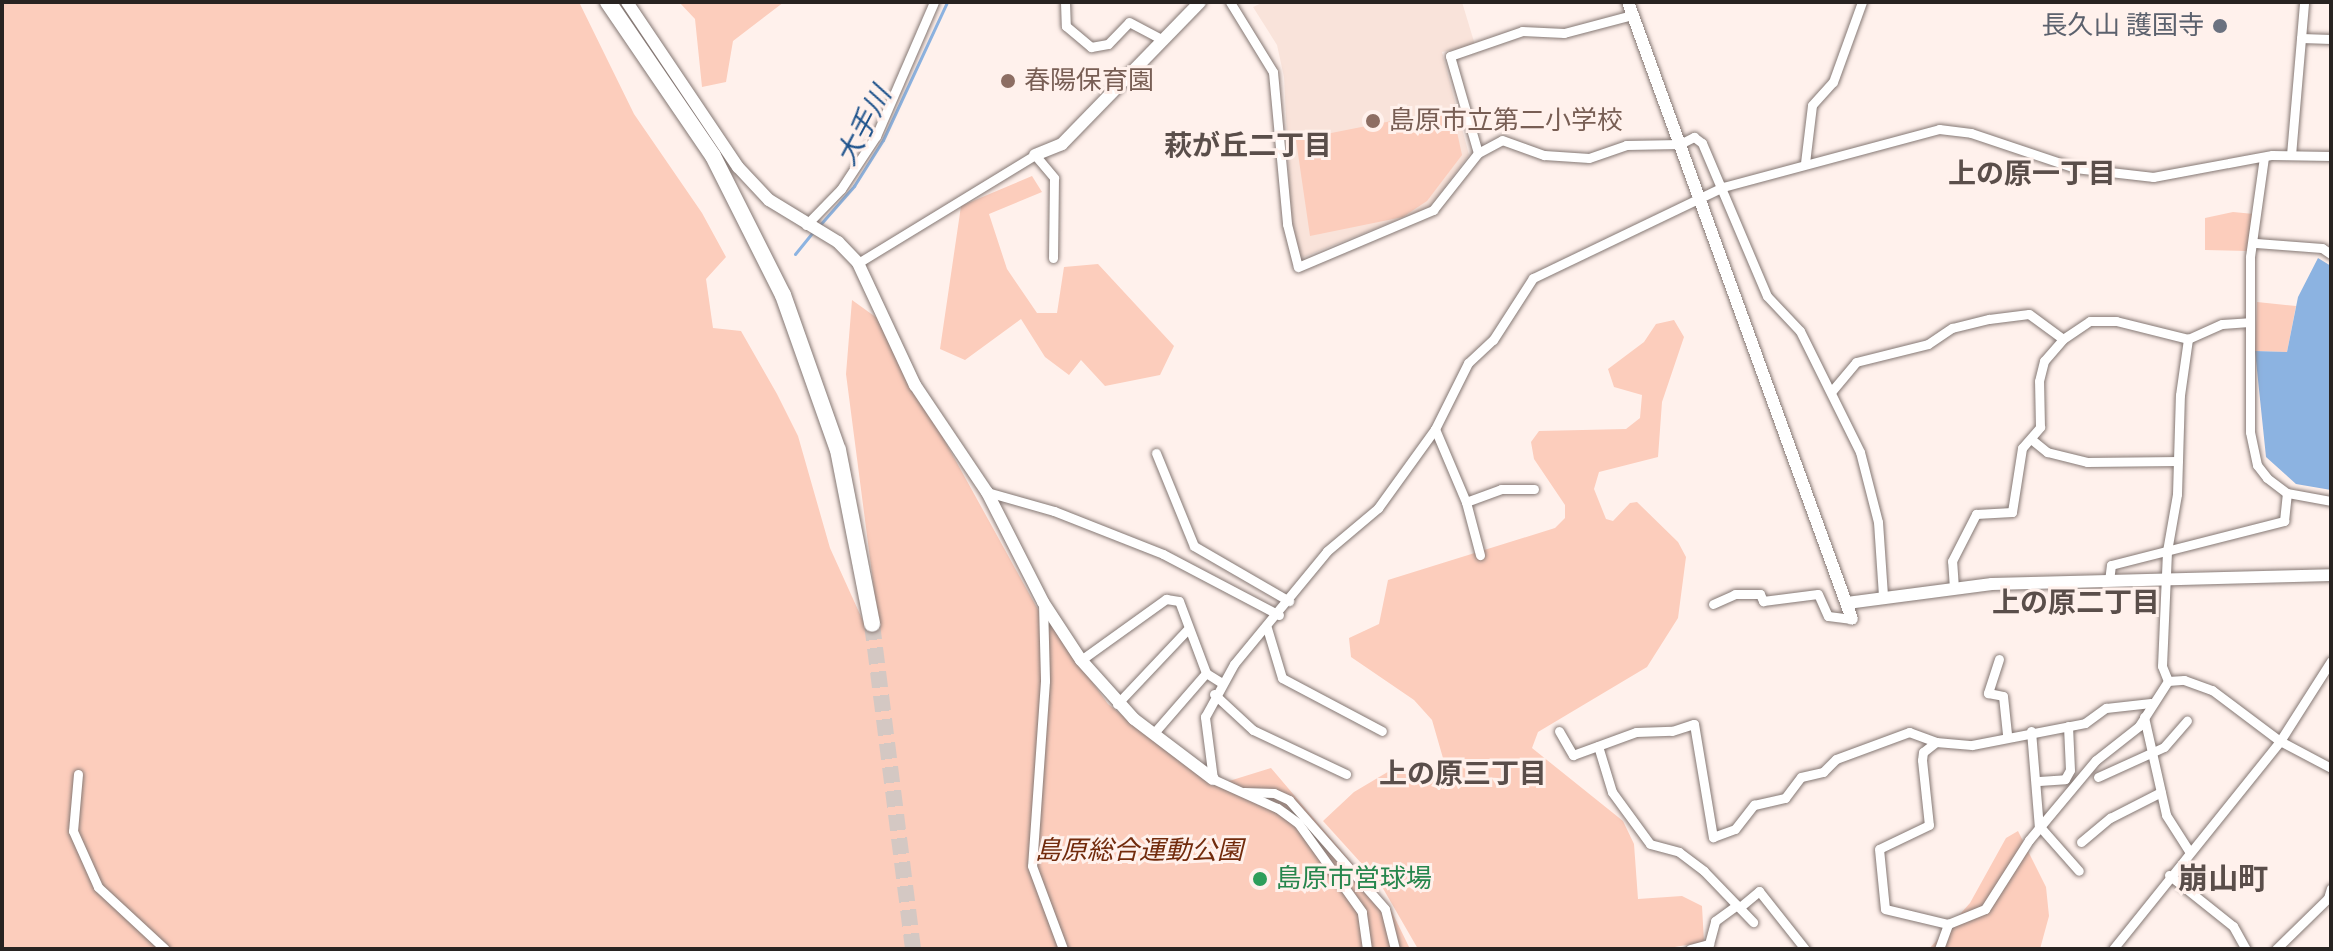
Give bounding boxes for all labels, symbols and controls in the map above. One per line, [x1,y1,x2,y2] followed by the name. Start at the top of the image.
[2041,10,2204,42] place label: 長久山 護国寺
[2211,17,2229,35] marker: 長久山 護国寺
[1024,65,1154,97] place label: 春陽保育園
[999,72,1017,90] marker: 春陽保育園
[829,81,899,171] water label: 大手川
[1389,105,1623,137] place label: 島原市立第二小学校
[1364,112,1382,130] marker: 島原市立第二小学校
[1164,129,1332,163] district label: 萩が丘二丁目
[1948,157,2116,191] district label: 上の原一丁目
[1992,586,2160,620] district label: 上の原二丁目
[1379,757,1547,791] district label: 上の原三丁目
[1035,835,1243,867] park label: 島原総合運動公園
[2178,861,2268,897] district label: 崩山町
[1276,863,1432,895] place label: 島原市営球場
[1251,870,1269,888] marker: 島原市営球場

